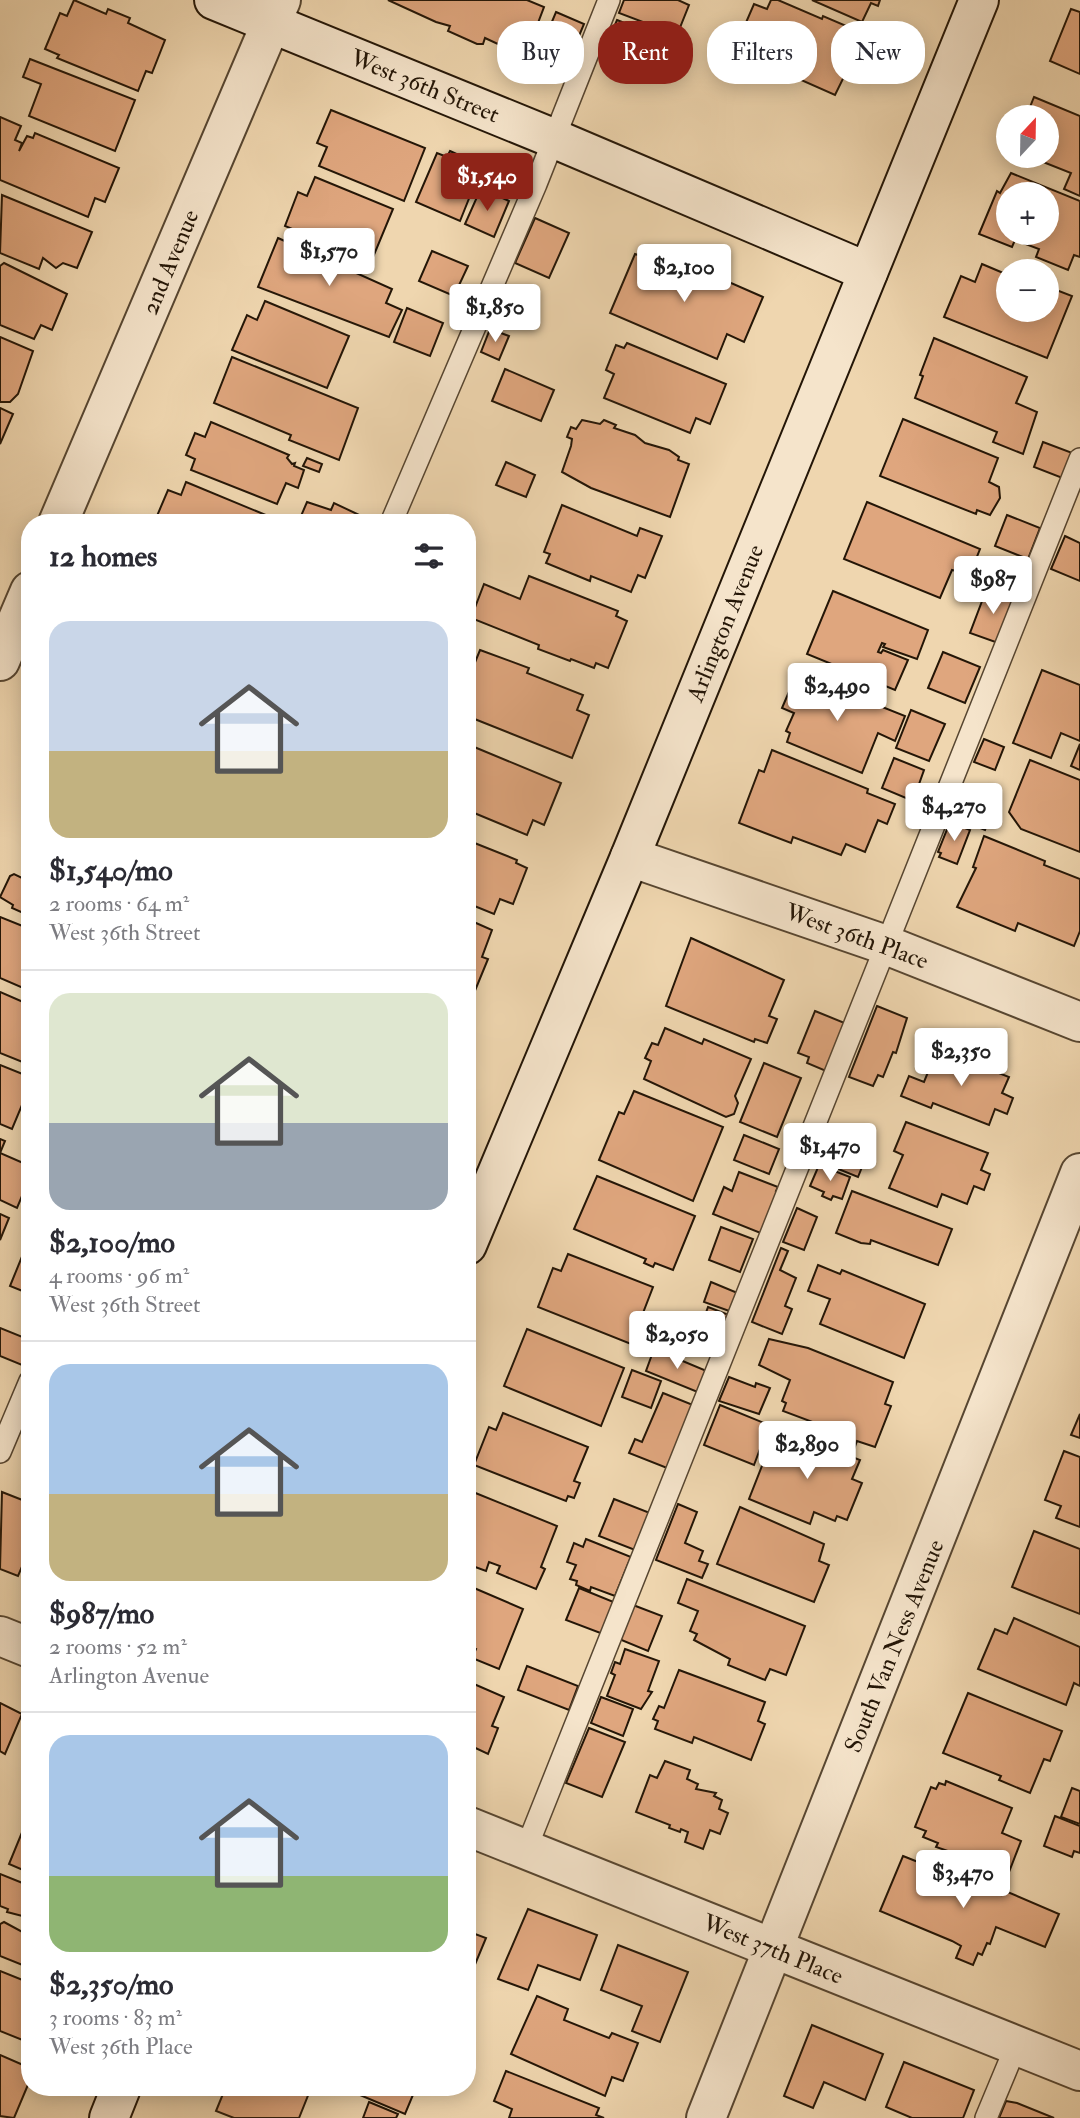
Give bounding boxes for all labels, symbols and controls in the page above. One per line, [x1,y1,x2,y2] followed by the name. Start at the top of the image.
[497,21,584,84] chip: Buy
[598,21,693,84] chip: Rent
[707,21,817,84] chip: Filters
[831,21,925,84] chip: New
[345,42,504,130] street label: West 36th Street
[996,105,1059,168] north arrow
[996,105,1059,322] map controls
[430,154,544,213] pin: $1,540
[457,161,517,190] text: $1,540
[996,182,1059,245] button: +
[135,205,206,319] street label: 2nd Avenue
[272,229,386,288] pin: $1,570
[300,236,358,265] text: $1,570
[627,244,741,304] pin: $2,100
[653,252,715,281] text: $2,100
[996,259,1059,322] button: −
[438,284,552,344] pin: $1,850
[465,292,525,321] text: $1,850
[410,537,448,575] icon: filters
[49,538,157,575] text: 12 homes
[679,540,771,707] street label: Arlington Avenue
[952,556,1034,616] pin: $987
[970,564,1016,593] text: $987
[780,664,894,723] pin: $2,490
[186,666,312,792] icon: home
[804,671,870,700] text: $2,490
[897,784,1011,843] pin: $4,270
[921,791,987,820] text: $4,270
[49,852,173,889] text: $1,540/mo
[49,889,189,918] text: 2 rooms · 64 m²
[780,896,933,977] street label: West 36th Place
[49,918,200,947] text: West 36th Street
[904,1028,1018,1088] pin: $2,350
[931,1036,991,1065] text: $2,350
[186,1038,312,1164] icon: home
[773,1124,887,1183] pin: $1,470
[799,1131,861,1160] text: $1,470
[49,1224,175,1261] text: $2,100/mo
[49,1261,189,1290] text: 4 rooms · 96 m²
[49,1290,200,1319] text: West 36th Street
[620,1312,734,1371] pin: $2,050
[645,1319,709,1348] text: $2,050
[186,1409,312,1535] icon: home
[750,1422,864,1481] pin: $2,890
[775,1429,839,1458] text: $2,890
[838,1535,951,1757] street label: South Van Ness Avenue
[49,1595,154,1632] text: $987/mo
[49,1632,187,1661] text: 2 rooms · 52 m²
[49,1661,209,1690] text: Arlington Avenue
[186,1780,312,1906] icon: home
[906,1850,1020,1910] pin: $3,470
[932,1858,994,1887] text: $3,470
[697,1907,848,1992] street label: West 37th Place
[49,1966,174,2003] text: $2,350/mo
[49,2003,182,2032] text: 3 rooms · 83 m²
[49,2032,193,2061] text: West 36th Place

